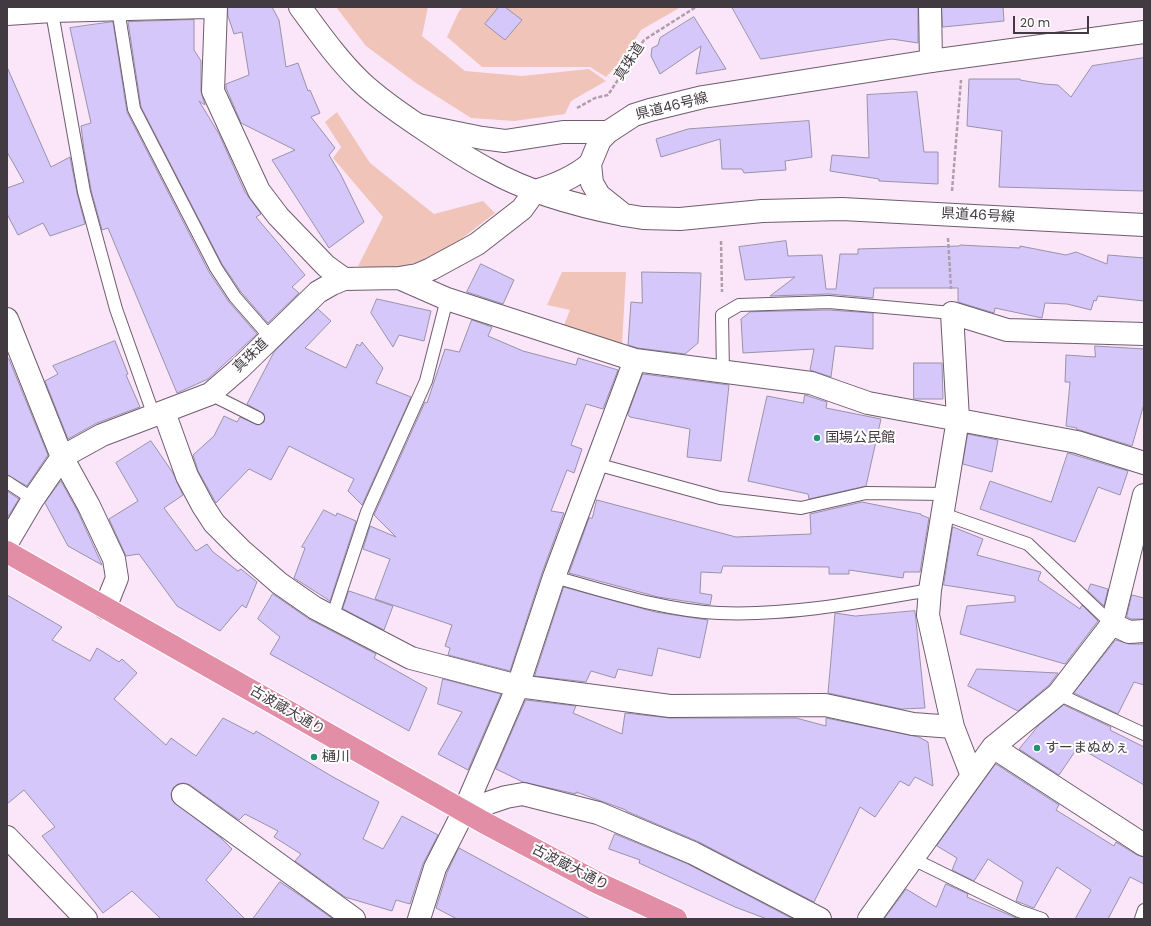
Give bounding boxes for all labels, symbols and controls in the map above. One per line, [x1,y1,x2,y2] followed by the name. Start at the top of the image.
[1015,8,1091,34] scale bar
[1020,14,1050,31] text: 20 m
[612,40,648,84] street label: 真珠道
[634,90,710,124] street label: 県道46号線
[941,206,1015,226] street label: 県道46号線
[230,335,272,377] street label: 真珠道
[825,430,895,446] place label: 国場公民館
[812,433,822,443] marker: 国場公民館
[246,683,328,739] street label: 古波蔵大通り
[1045,740,1129,756] place label: すーまぬめぇ
[1032,743,1042,753] marker: すーまぬめぇ
[322,749,350,765] place label: 樋川
[309,752,319,762] marker: 樋川
[529,841,611,895] street label: 古波蔵大通り

